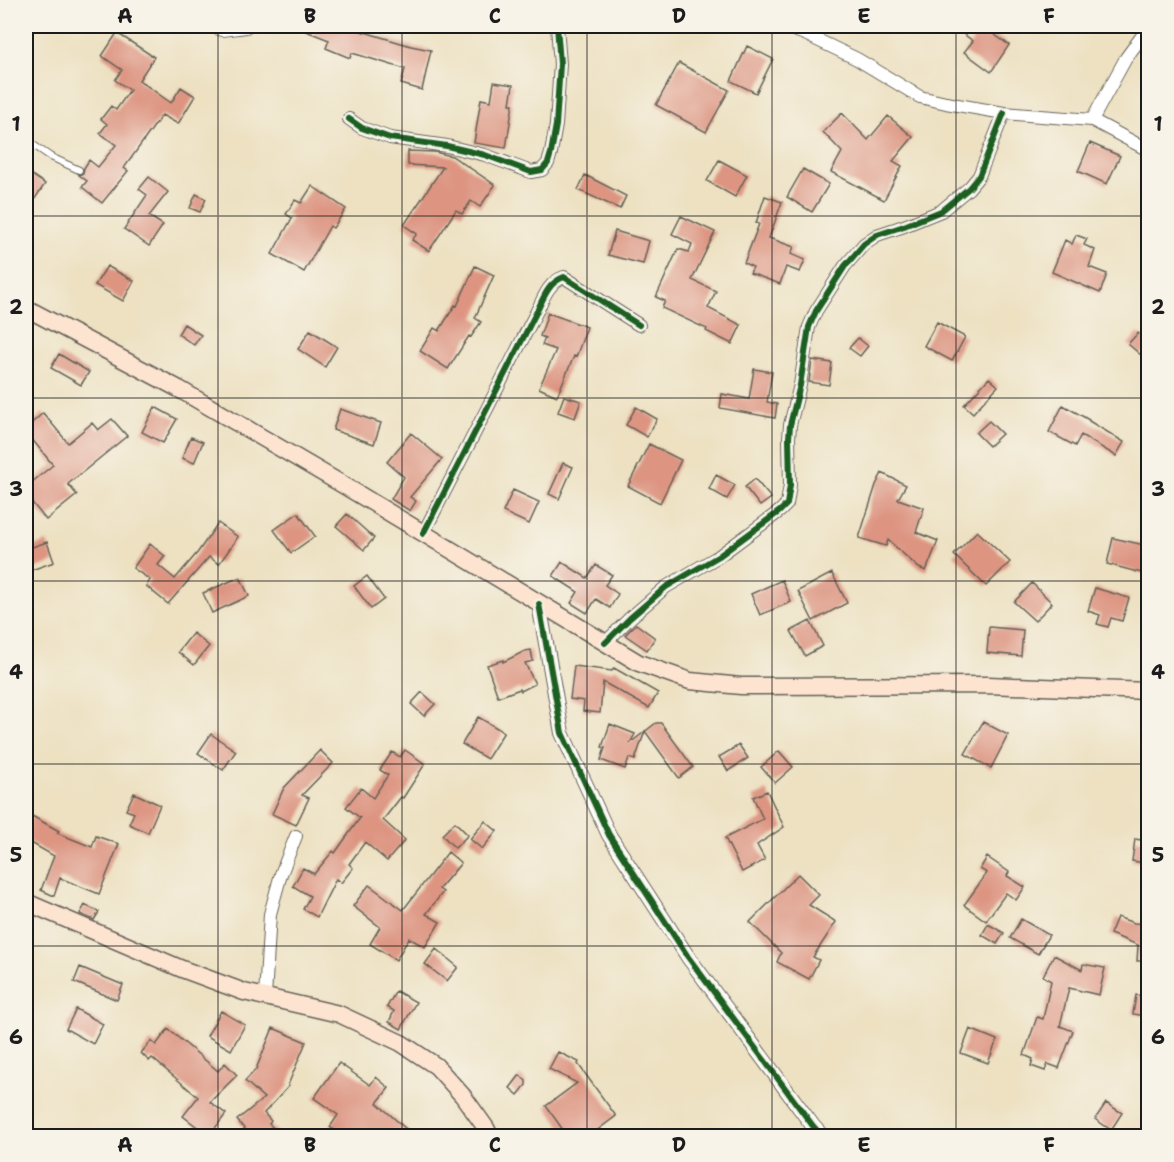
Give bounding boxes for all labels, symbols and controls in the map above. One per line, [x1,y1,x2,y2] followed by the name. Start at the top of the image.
[117,3,133,29] text: A
[304,3,316,29] text: B
[489,3,501,29] text: C
[672,3,686,29] text: D
[857,3,871,29] text: E
[1043,3,1055,29] text: F
[11,111,21,137] text: 1
[1153,111,1163,137] text: 1
[9,294,23,320] text: 2
[1151,294,1165,320] text: 2
[9,476,23,502] text: 3
[1151,476,1165,502] text: 3
[9,659,23,685] text: 4
[1151,659,1165,685] text: 4
[10,842,22,868] text: 5
[1152,842,1164,868] text: 5
[9,1024,23,1050] text: 6
[1151,1024,1165,1050] text: 6
[117,1132,133,1158] text: A
[304,1132,316,1158] text: B
[489,1132,501,1158] text: C
[672,1132,686,1158] text: D
[857,1132,871,1158] text: E
[1043,1132,1055,1158] text: F

